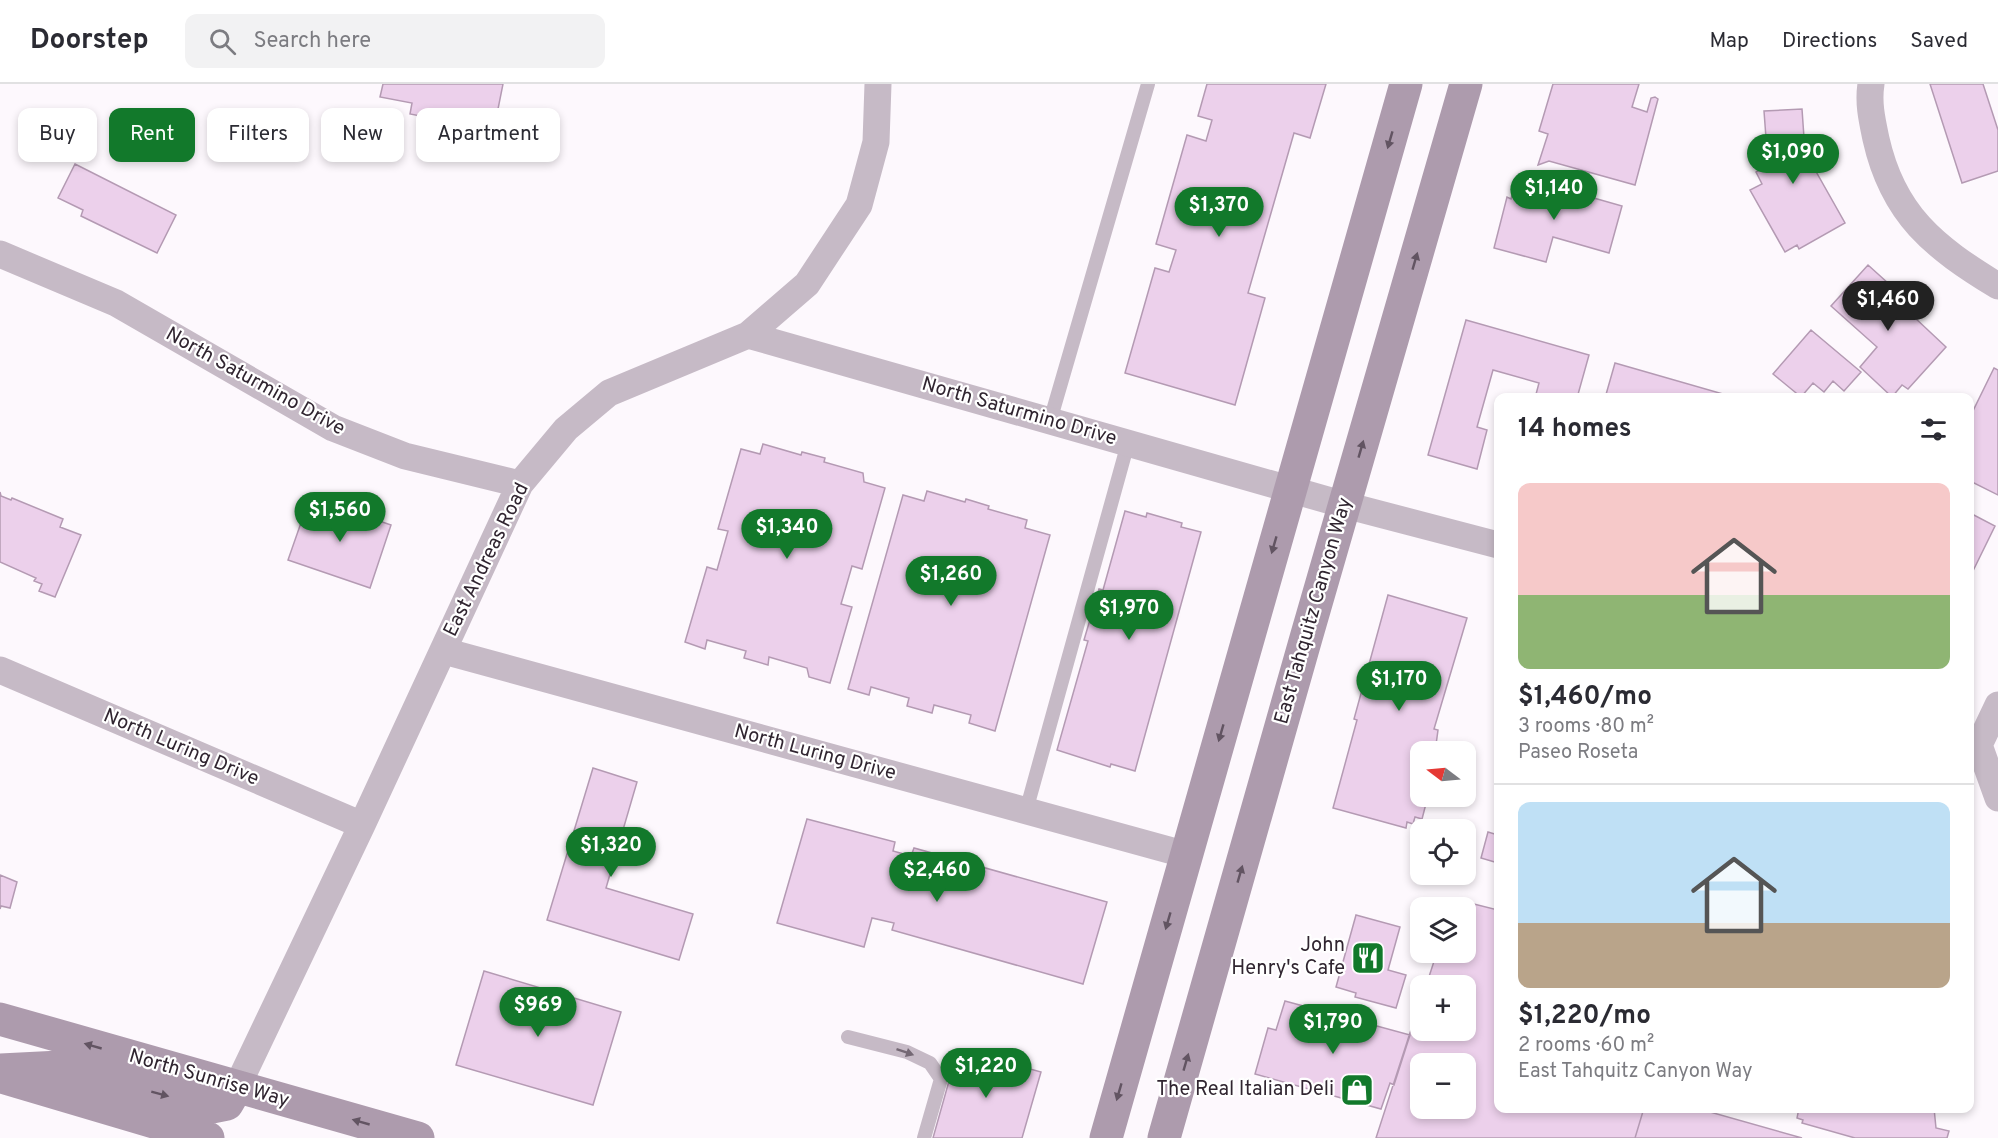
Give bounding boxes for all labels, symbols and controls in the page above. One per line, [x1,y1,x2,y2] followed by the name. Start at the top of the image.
[185,14,605,68] search box
[30,23,149,59] text: Doorstep
[206,25,239,58] icon: search
[254,28,371,55] text: Search here
[1709,28,1749,55] text: Map
[1782,28,1877,55] text: Directions
[1910,28,1968,55] text: Saved
[18,108,97,162] chip: Buy
[109,108,195,162] chip: Rent
[207,108,309,162] chip: Filters
[321,108,404,162] chip: New
[416,108,560,162] chip: Apartment
[1385,131,1394,149] one-way arrow
[1744,134,1842,185] pin: $1,090
[1761,140,1825,166] text: $1,090
[1505,170,1603,221] pin: $1,140
[1524,176,1584,202] text: $1,140
[1170,187,1268,238] pin: $1,370
[1189,193,1249,219] text: $1,370
[1411,252,1420,270] one-way arrow
[1839,281,1937,332] pin: $1,460
[1856,287,1920,313] text: $1,460
[161,322,349,442] street label: North Saturmino Drive
[919,372,1119,452] street label: North Saturmino Drive
[1518,413,1632,446] text: 14 homes
[1917,413,1950,446] icon: filters
[1357,440,1366,458] one-way arrow
[438,479,536,641] street label: East Andreas Road
[291,492,389,543] pin: $1,560
[1269,495,1359,727] street label: East Tahquitz Canyon Way
[309,498,371,524] text: $1,560
[738,509,836,560] pin: $1,340
[755,515,819,541] text: $1,340
[1680,522,1788,630] icon: home
[1269,537,1278,555] one-way arrow
[902,556,1000,607] pin: $1,260
[920,562,982,588] text: $1,260
[1080,590,1178,641] pin: $1,970
[1098,596,1160,622] text: $1,970
[1350,661,1448,712] pin: $1,170
[1370,667,1428,693] text: $1,170
[1518,681,1652,714] text: $1,460/mo
[99,703,263,793] street label: North Luring Drive
[1518,714,1654,740] text: 3 rooms · 80 m²
[731,719,899,787] street label: North Luring Drive
[1216,724,1225,742] one-way arrow
[1518,740,1638,766] text: Paseo Roseta
[1410,741,1476,807] north arrow
[1410,741,1476,1119] map controls
[1410,819,1476,885] button: locate
[562,827,660,878] pin: $1,320
[580,833,642,859] text: $1,320
[1680,841,1788,949] icon: home
[888,852,986,903] pin: $2,460
[903,858,971,884] text: $2,460
[1236,865,1245,883] one-way arrow
[1410,897,1476,963] button: layers
[1163,912,1172,930] one-way arrow
[1231,933,1345,982] place label: John Henry's Cafe
[1350,940,1386,976] restaurant icon: John Henry's Cafe
[1410,975,1476,1041] button: +
[502,987,574,1038] pin: $969
[514,993,562,1019] text: $969
[1518,1000,1651,1033] text: $1,220/mo
[1284,1004,1382,1055] pin: $1,790
[1303,1010,1363,1036] text: $1,790
[1518,1033,1654,1059] text: 2 rooms · 60 m²
[84,1040,102,1050] one-way arrow
[126,1044,292,1114] street label: North Sunrise Way
[896,1048,914,1058] one-way arrow
[937,1048,1035,1099] pin: $1,220
[1182,1052,1191,1070] one-way arrow
[1410,1053,1476,1119] button: −
[955,1054,1017,1080] text: $1,220
[1518,1059,1753,1085] text: East Tahquitz Canyon Way
[1339,1072,1375,1108] shop icon: The Real Italian Deli
[1156,1077,1334,1103] place label: The Real Italian Deli
[1114,1083,1123,1101] one-way arrow
[151,1090,169,1099] one-way arrow
[352,1117,370,1126] one-way arrow

